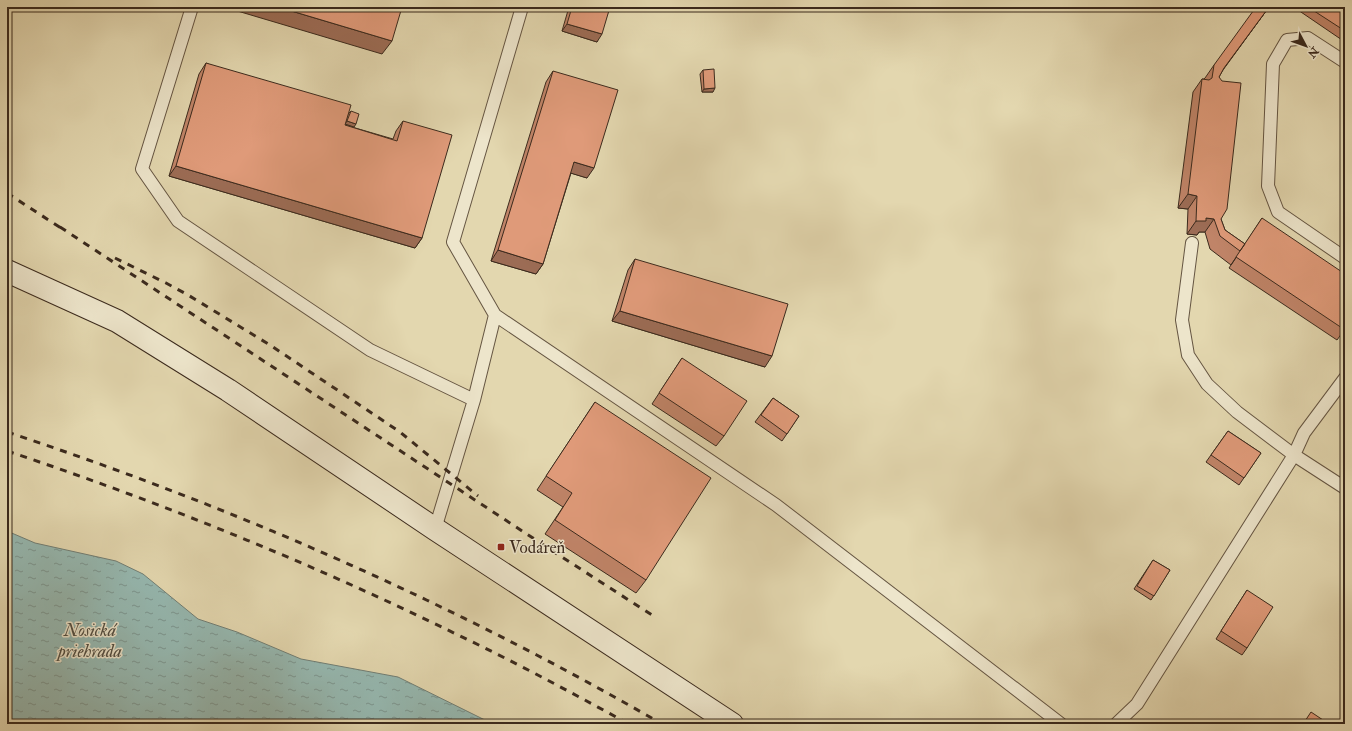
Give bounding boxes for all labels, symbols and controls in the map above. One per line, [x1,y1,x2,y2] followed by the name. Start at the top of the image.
[1286,26,1326,66] north arrow
[1304,43,1322,61] text: N
[509,537,566,558] place label: Vodáreň
[496,542,506,552] marker: Vodáreň
[55,619,122,663] water label: Nosická priehrada

